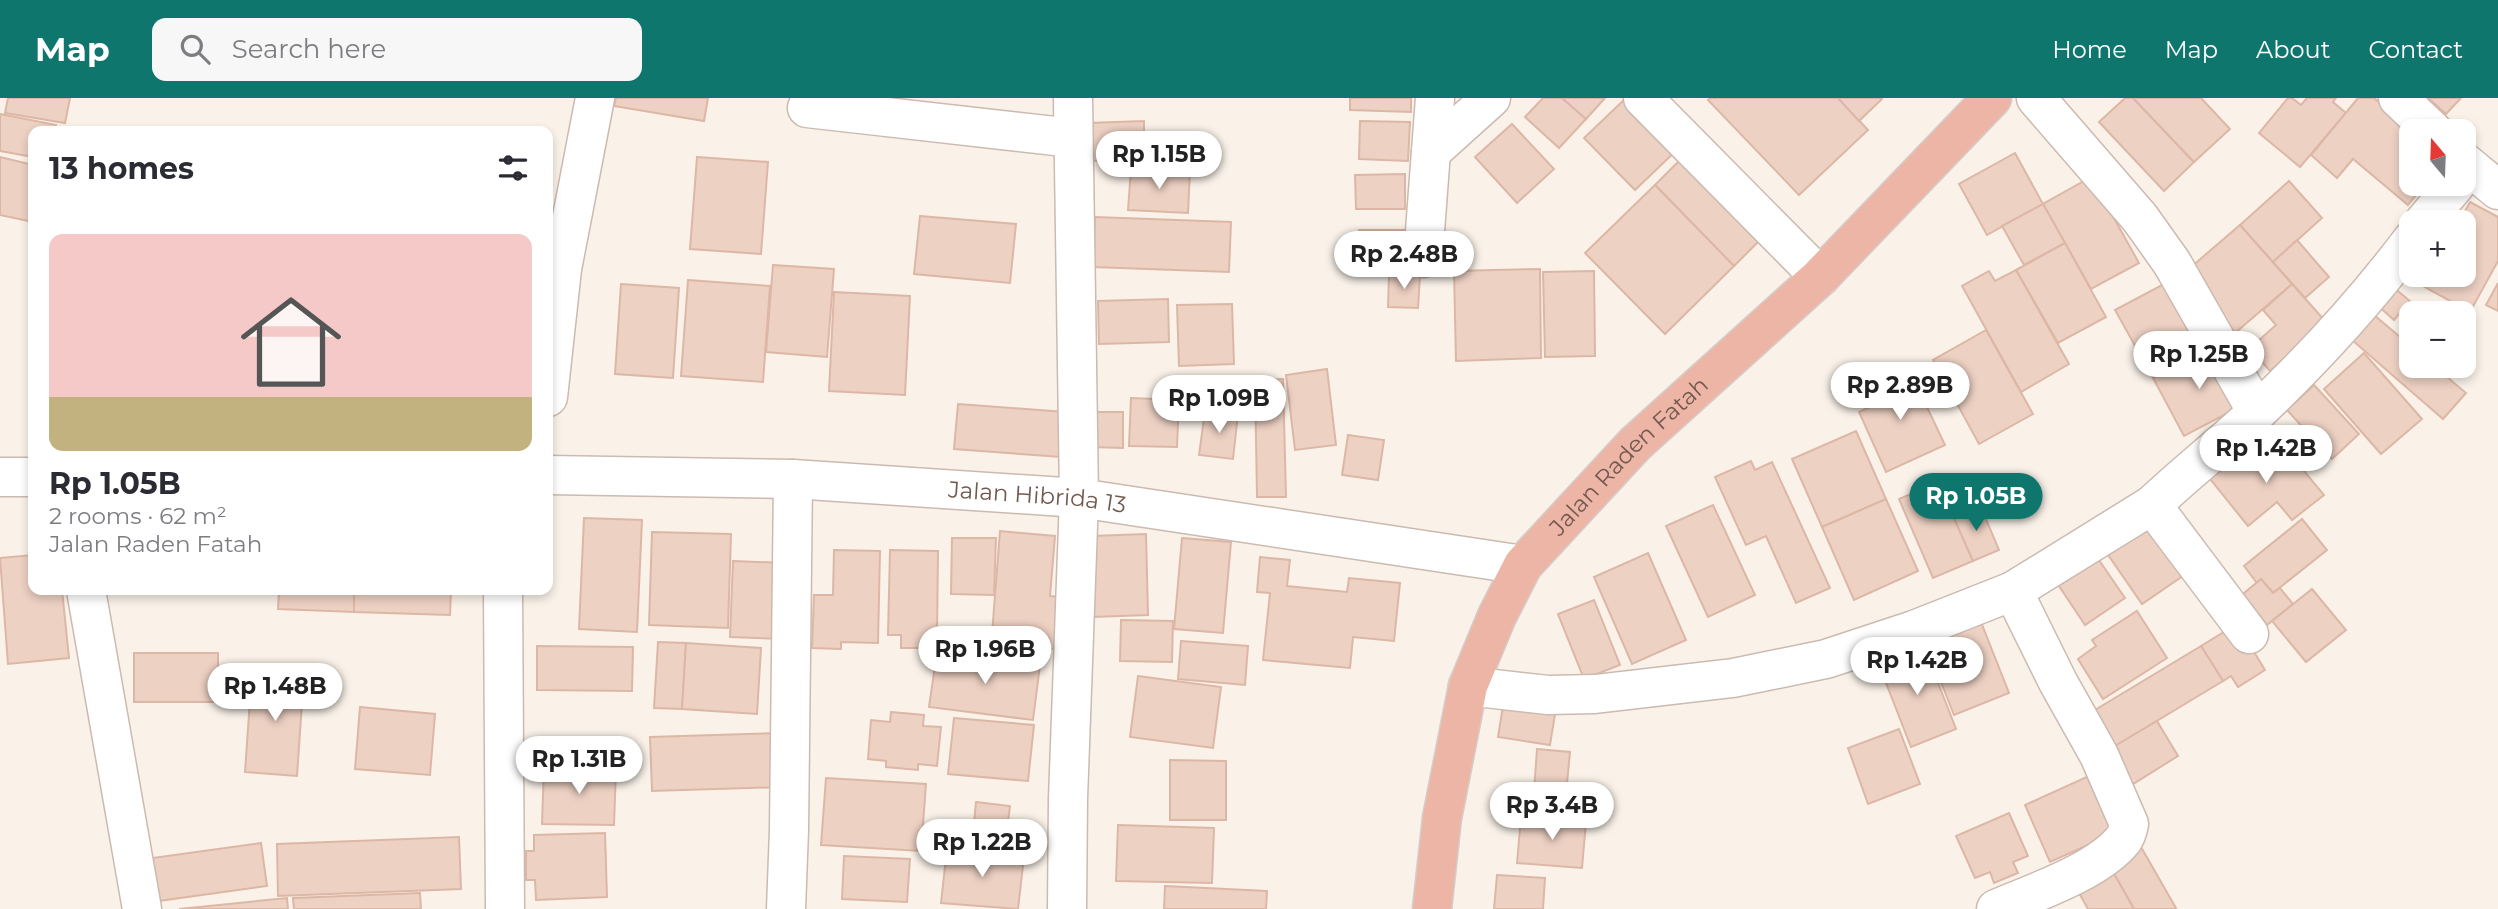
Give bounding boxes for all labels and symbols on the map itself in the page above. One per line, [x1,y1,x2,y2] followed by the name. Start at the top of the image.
[2399,119,2476,196] north arrow
[1087,132,1231,191] pin: Rp 1.15B
[1332,232,1476,291] pin: Rp 2.48B
[2127,331,2271,391] pin: Rp 1.25B
[1828,362,1972,422] pin: Rp 2.89B
[1543,371,1714,542] street label: Jalan Raden Fatah
[1147,376,1291,435] pin: Rp 1.09B
[2194,426,2338,485] pin: Rp 1.42B
[1904,474,2048,533] pin: Rp 1.05B
[946,475,1128,519] street label: Jalan Hibrida 13
[913,626,1057,686] pin: Rp 1.96B
[1845,638,1989,697] pin: Rp 1.42B
[203,664,347,723] pin: Rp 1.48B
[507,736,651,796] pin: Rp 1.31B
[1487,782,1617,842] pin: Rp 3.4B
[910,820,1054,879] pin: Rp 1.22B

